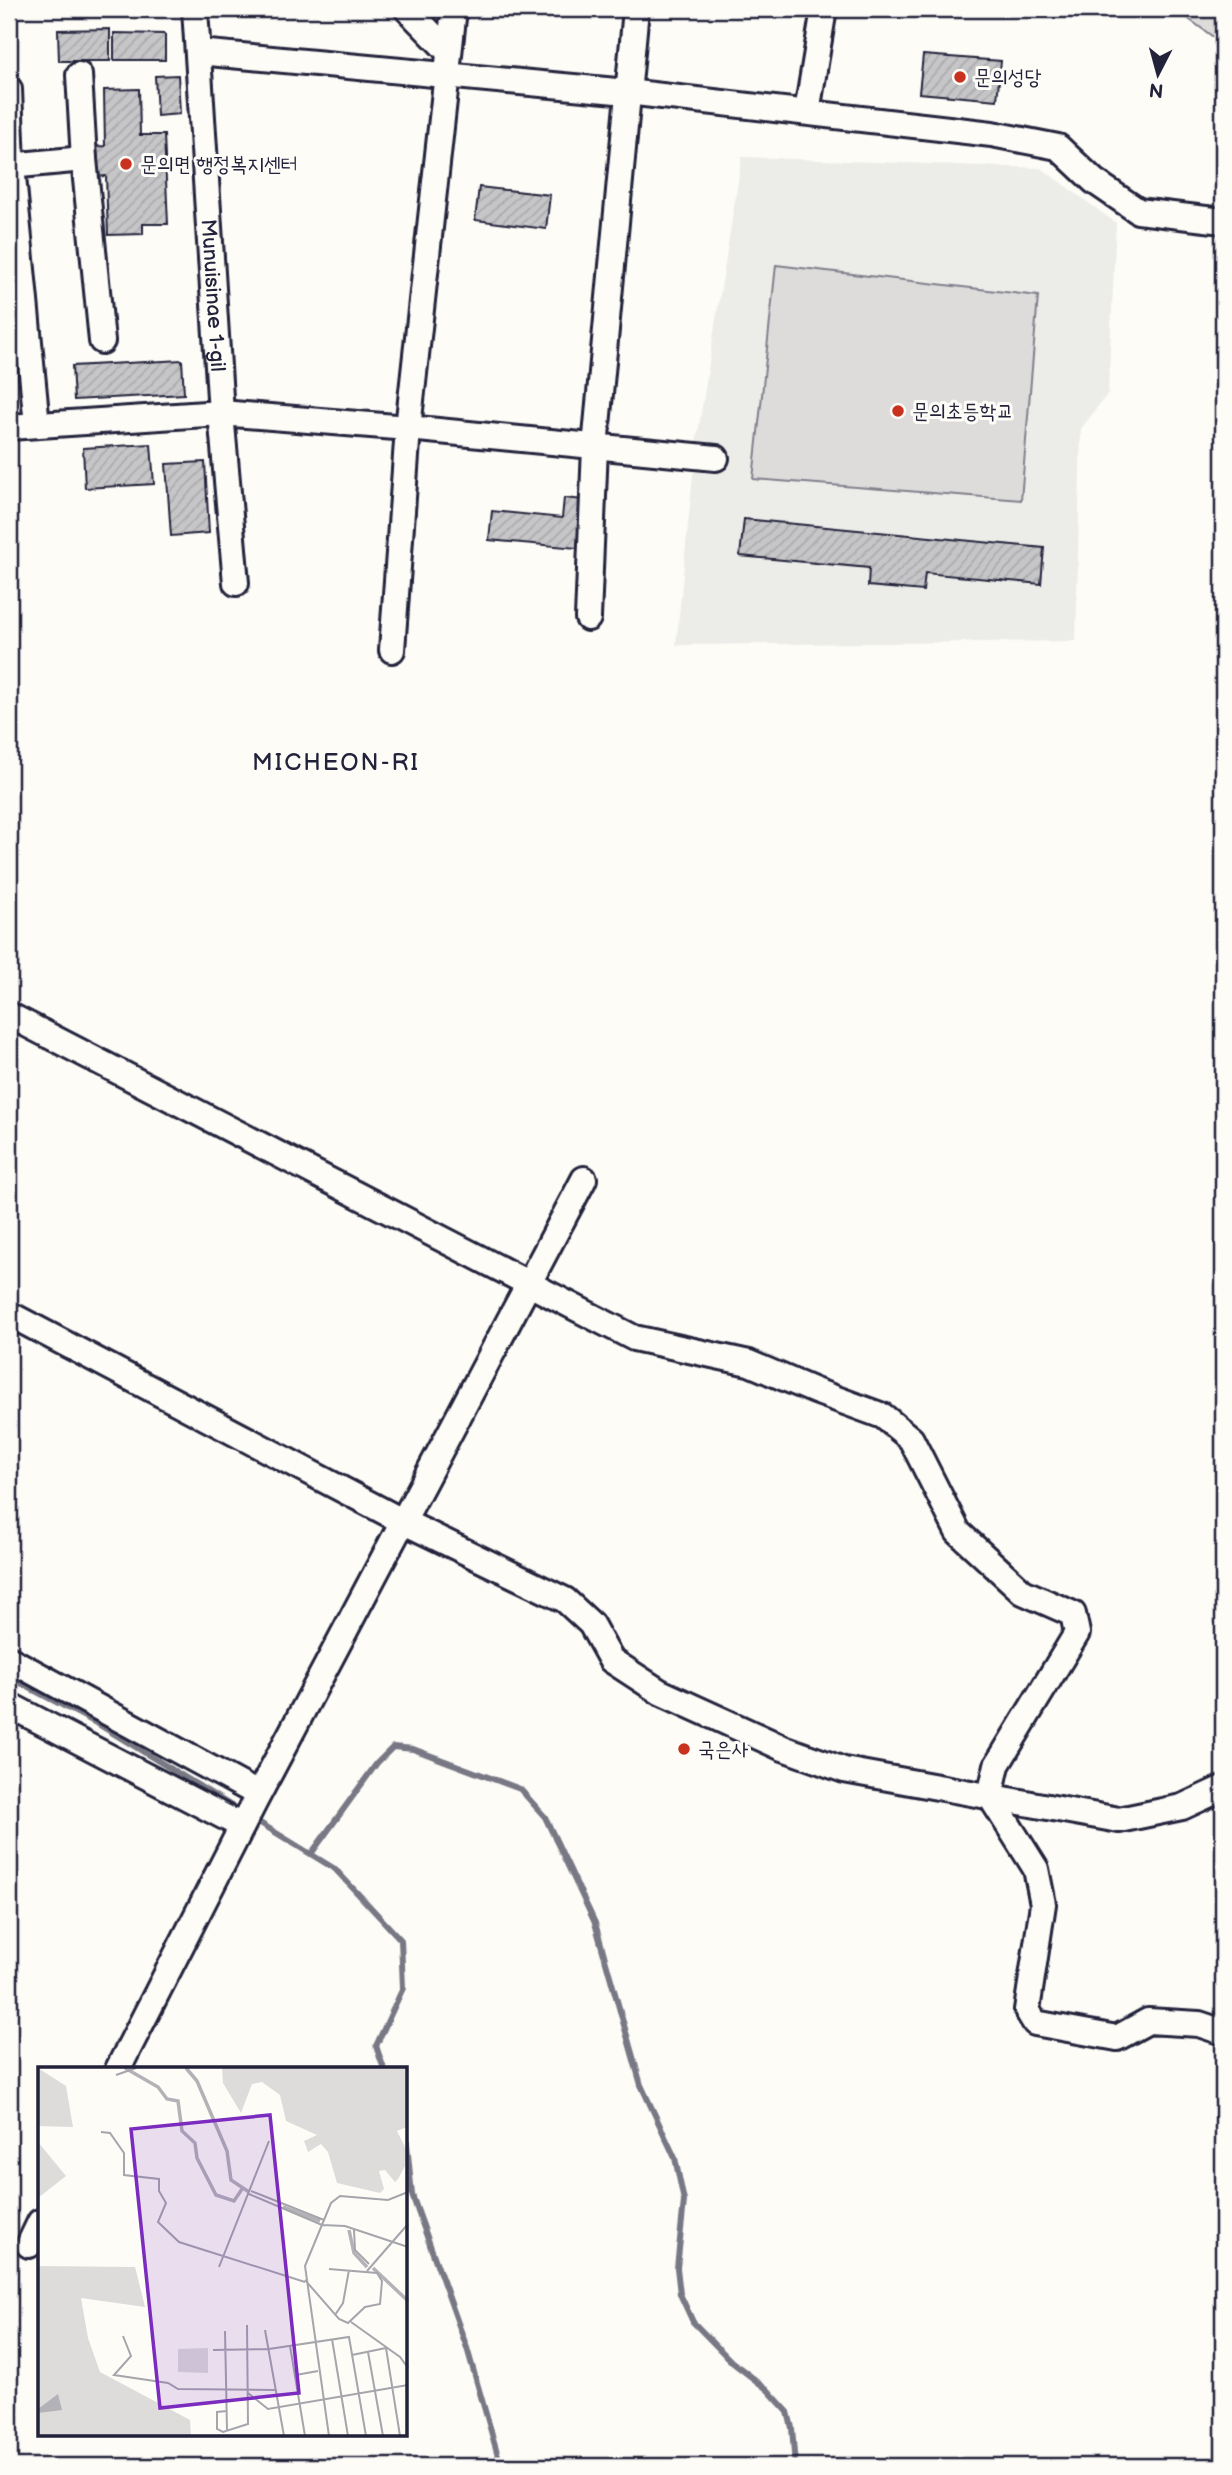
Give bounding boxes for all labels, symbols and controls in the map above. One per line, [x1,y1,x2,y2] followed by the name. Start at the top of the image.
[1124,38,1194,108] north arrow
[974,65,1042,90] place label: 문의성당
[952,69,968,85] marker: 문의성당
[1148,77,1165,102] text: N
[140,152,298,177] place label: 문의면 행정복지센터
[118,156,134,172] marker: 문의면 행정복지센터
[196,218,230,373] street label: Munuisinae 1-gil
[912,399,1013,424] place label: 문의초등학교
[890,403,906,419] marker: 문의초등학교
[252,748,420,777] district label: MICHEON-RI
[698,1737,749,1762] place label: 국은사
[676,1741,692,1757] marker: 국은사
[38,2067,408,2436] inset map

